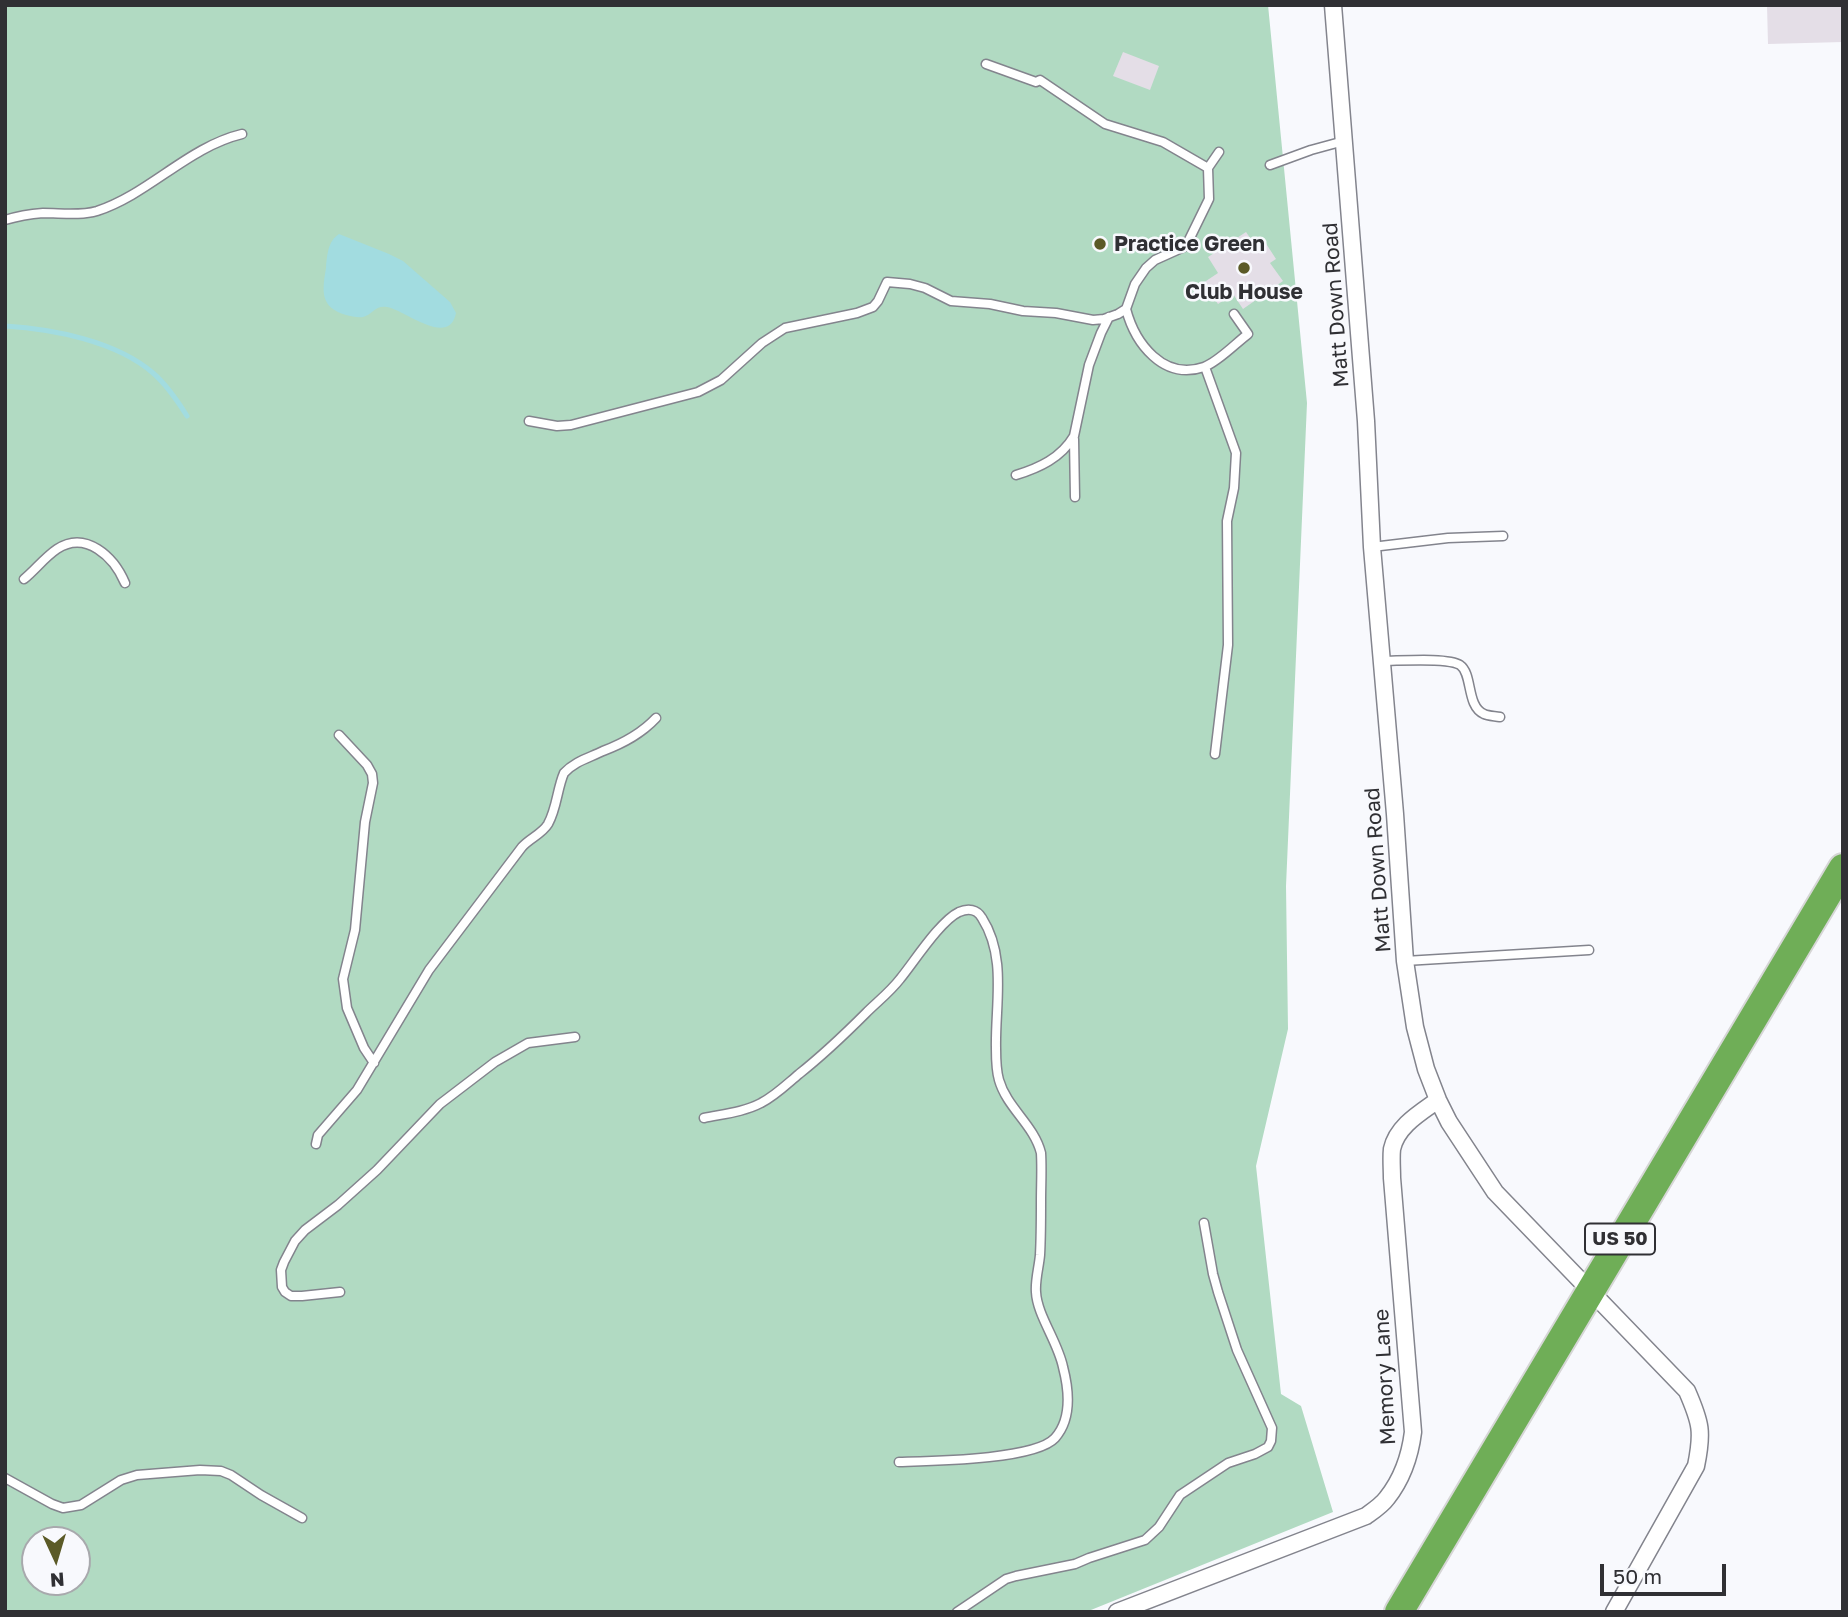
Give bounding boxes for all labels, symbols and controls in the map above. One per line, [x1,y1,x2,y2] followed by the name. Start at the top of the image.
[1318,222,1354,388] street label: Matt Down Road
[1114,231,1265,257] place label: Practice Green
[1092,236,1108,252] marker: Practice Green
[1236,260,1252,276] marker: Club House
[1185,279,1303,305] place label: Club House
[1360,787,1396,953] street label: Matt Down Road
[1585,1224,1655,1254] road number: US 50
[1369,1308,1401,1446] street label: Memory Lane
[21,1526,91,1596] north arrow
[1603,1550,1729,1594] scale bar
[1613,1563,1662,1589] text: 50 m
[49,1568,65,1592] text: N

